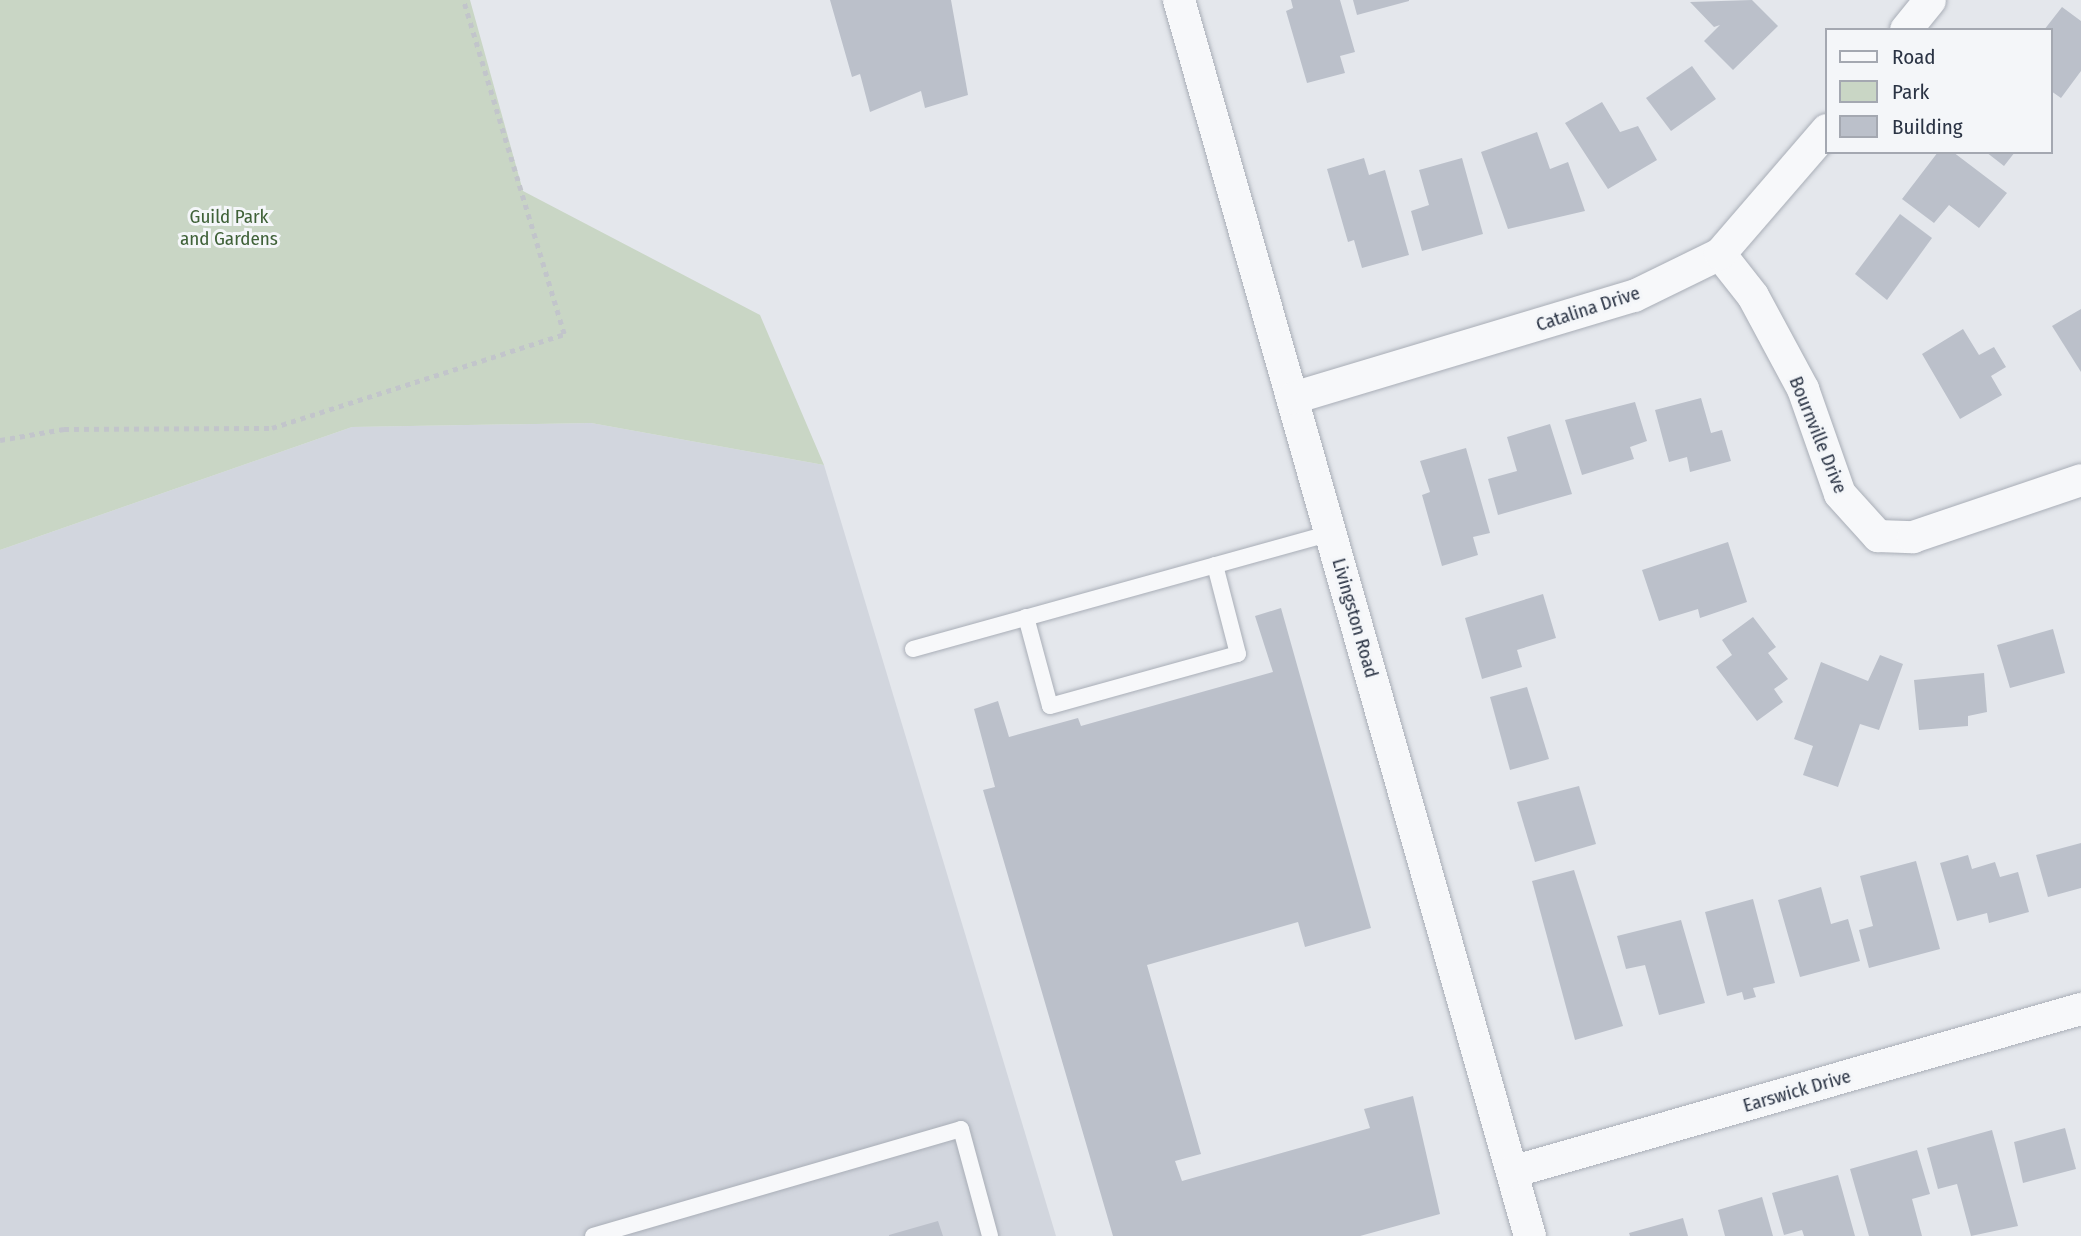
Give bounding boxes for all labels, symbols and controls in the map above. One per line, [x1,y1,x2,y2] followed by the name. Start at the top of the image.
[1826,28,2053,154] legend
[1892,44,1936,70] text: Road
[1892,79,1929,105] text: Park
[1892,114,1963,140] text: Building
[180,206,278,250] park label: Guild Park and Gardens
[1533,282,1643,336] street label: Catalina Drive
[1784,373,1852,497] street label: Bournville Drive
[1327,556,1383,680] street label: Livingston Road
[1740,1065,1854,1117] street label: Earswick Drive

